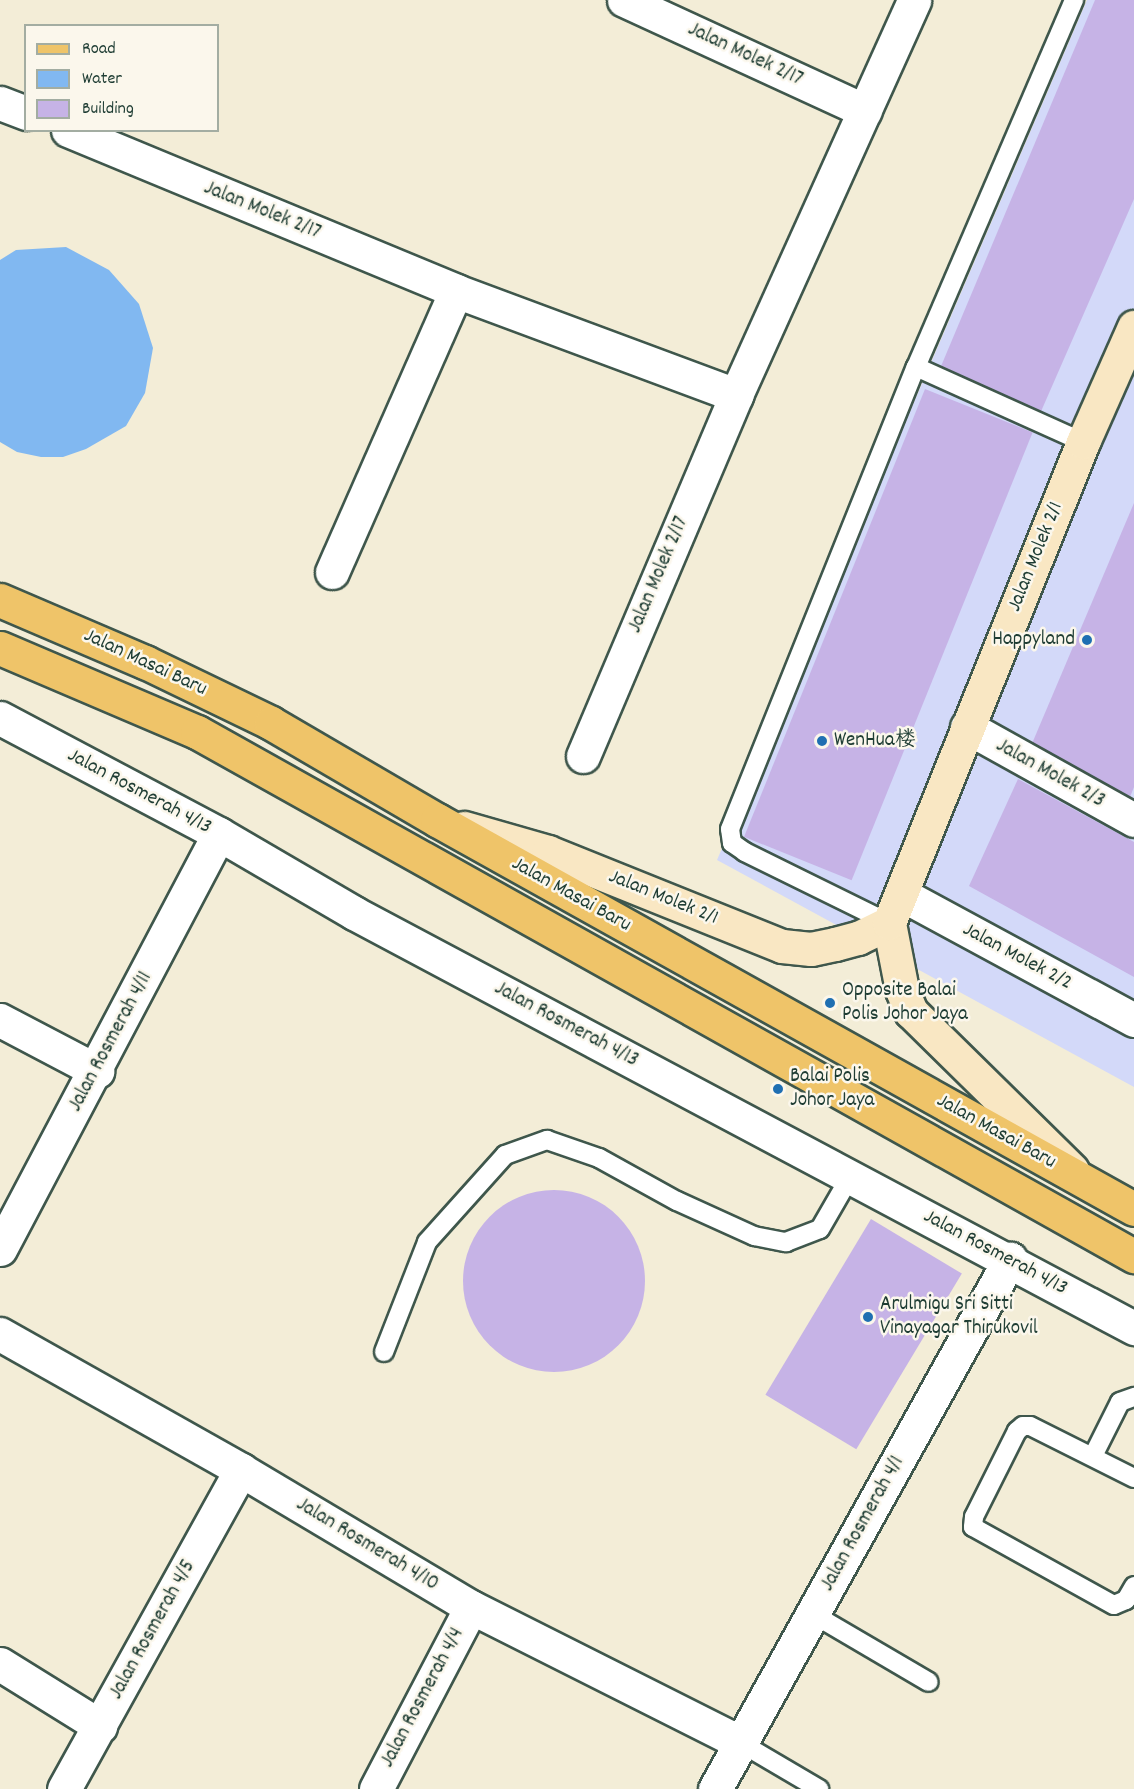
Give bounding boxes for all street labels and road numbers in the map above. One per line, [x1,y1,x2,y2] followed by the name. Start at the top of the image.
[684,17,806,93] street label: Jalan Molek 2/17
[200,176,324,246] street label: Jalan Molek 2/17
[1003,499,1069,615] street label: Jalan Molek 2/1
[623,513,695,637] street label: Jalan Molek 2/17
[79,623,211,703] street label: Jalan Masai Baru
[991,734,1109,814] street label: Jalan Molek 2/3
[63,743,215,841] street label: Jalan Rosmerah 4/13
[507,852,635,938] street label: Jalan Masai Baru
[605,865,721,931] street label: Jalan Molek 2/1
[958,918,1076,996] street label: Jalan Molek 2/2
[64,968,158,1116] street label: Jalan Rosmerah 4/11
[490,976,642,1074] street label: Jalan Rosmerah 4/13
[932,1089,1060,1175] street label: Jalan Masai Baru
[919,1204,1071,1302] street label: Jalan Rosmerah 4/13
[816,1452,910,1596] street label: Jalan Rosmerah 4/1
[291,1493,443,1597] street label: Jalan Rosmerah 4/10
[104,1556,202,1704] street label: Jalan Rosmerah 4/5
[376,1624,470,1772] street label: Jalan Rosmerah 4/4

